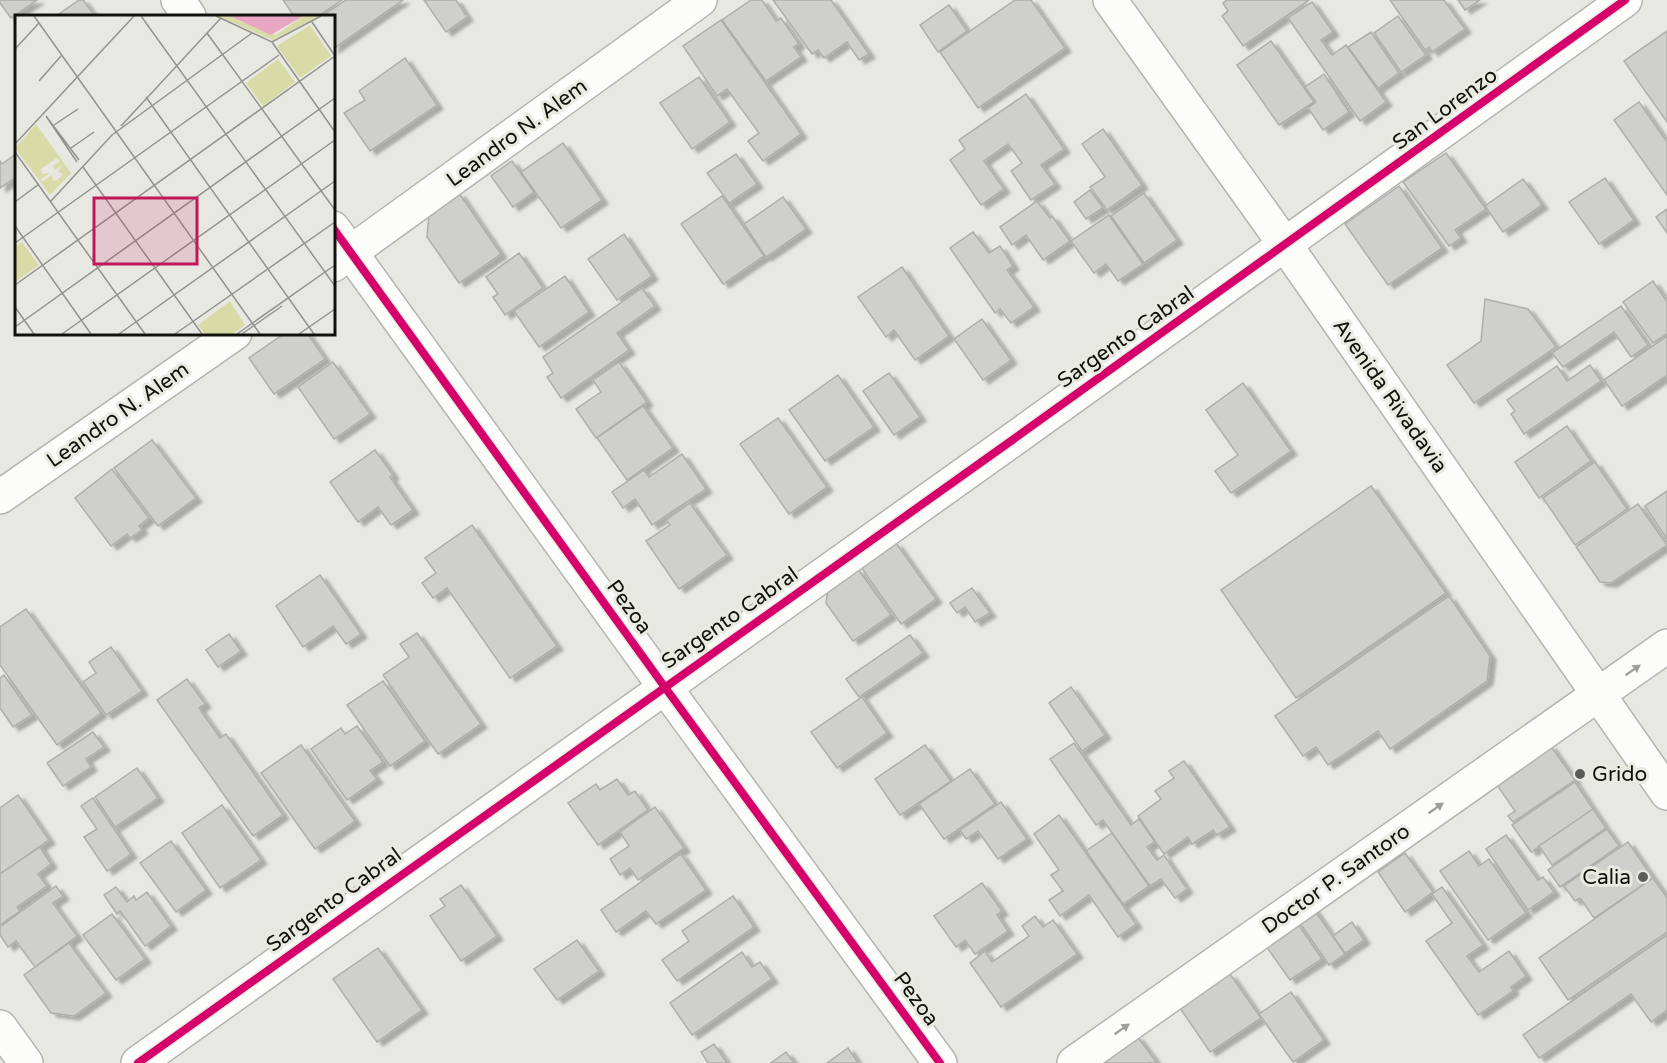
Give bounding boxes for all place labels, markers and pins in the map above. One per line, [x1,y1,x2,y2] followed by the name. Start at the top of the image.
[1592,762,1647,787] place label: Grido
[1573,767,1587,781] marker: Grido
[1582,865,1631,890] place label: Calia
[1636,870,1650,884] marker: Calia

